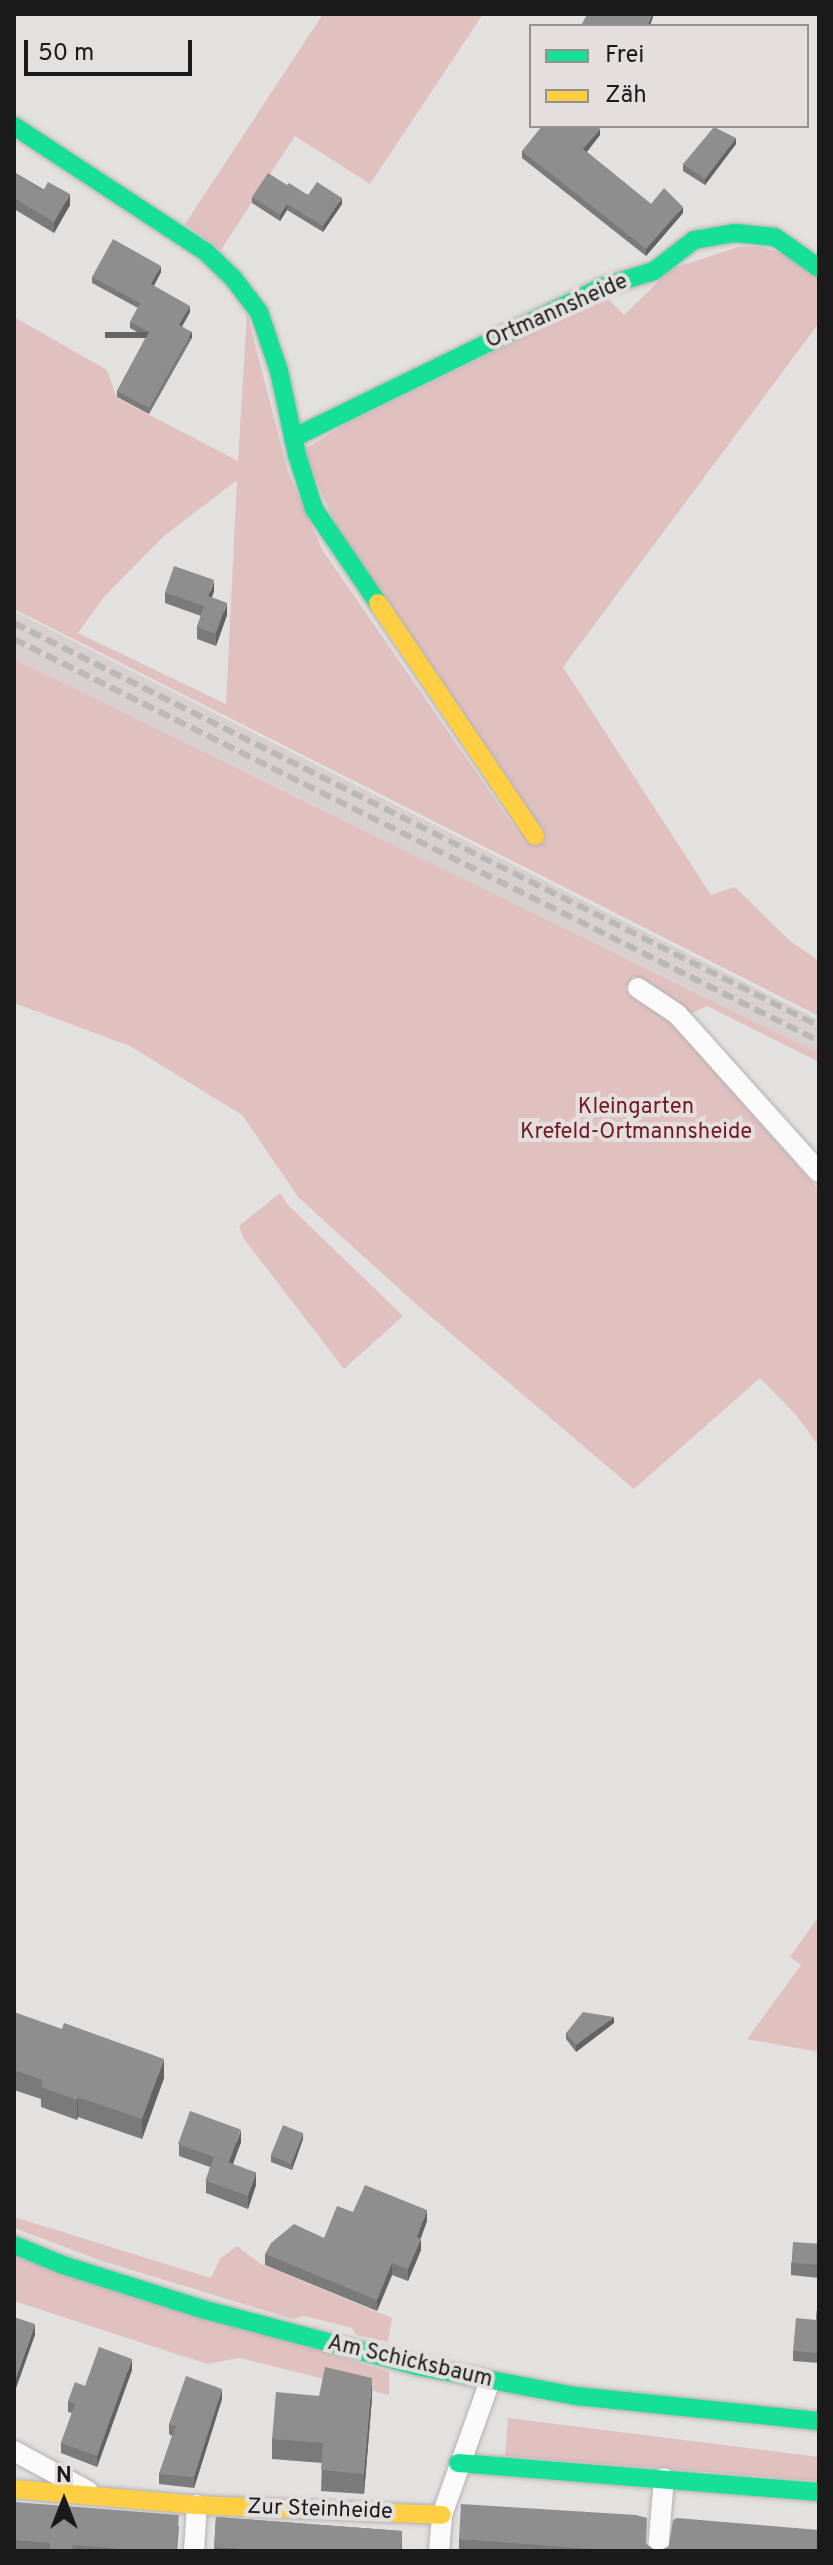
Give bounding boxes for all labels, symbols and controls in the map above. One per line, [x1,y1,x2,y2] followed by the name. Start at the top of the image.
[28,24,196,74] scale bar
[529,24,809,128] legend
[38,39,94,69] text: 50 m
[605,41,644,71] text: Frei
[605,81,647,111] text: Zäh
[482,269,632,355] street label: Ortmannsheide
[520,1094,752,1146] park label: Kleingarten Krefeld-Ortmannsheide
[325,2330,495,2394] street label: Am Schicksbaum
[24,2461,104,2541] north arrow
[56,2463,72,2490] text: N
[247,2494,393,2526] street label: Zur Steinheide

